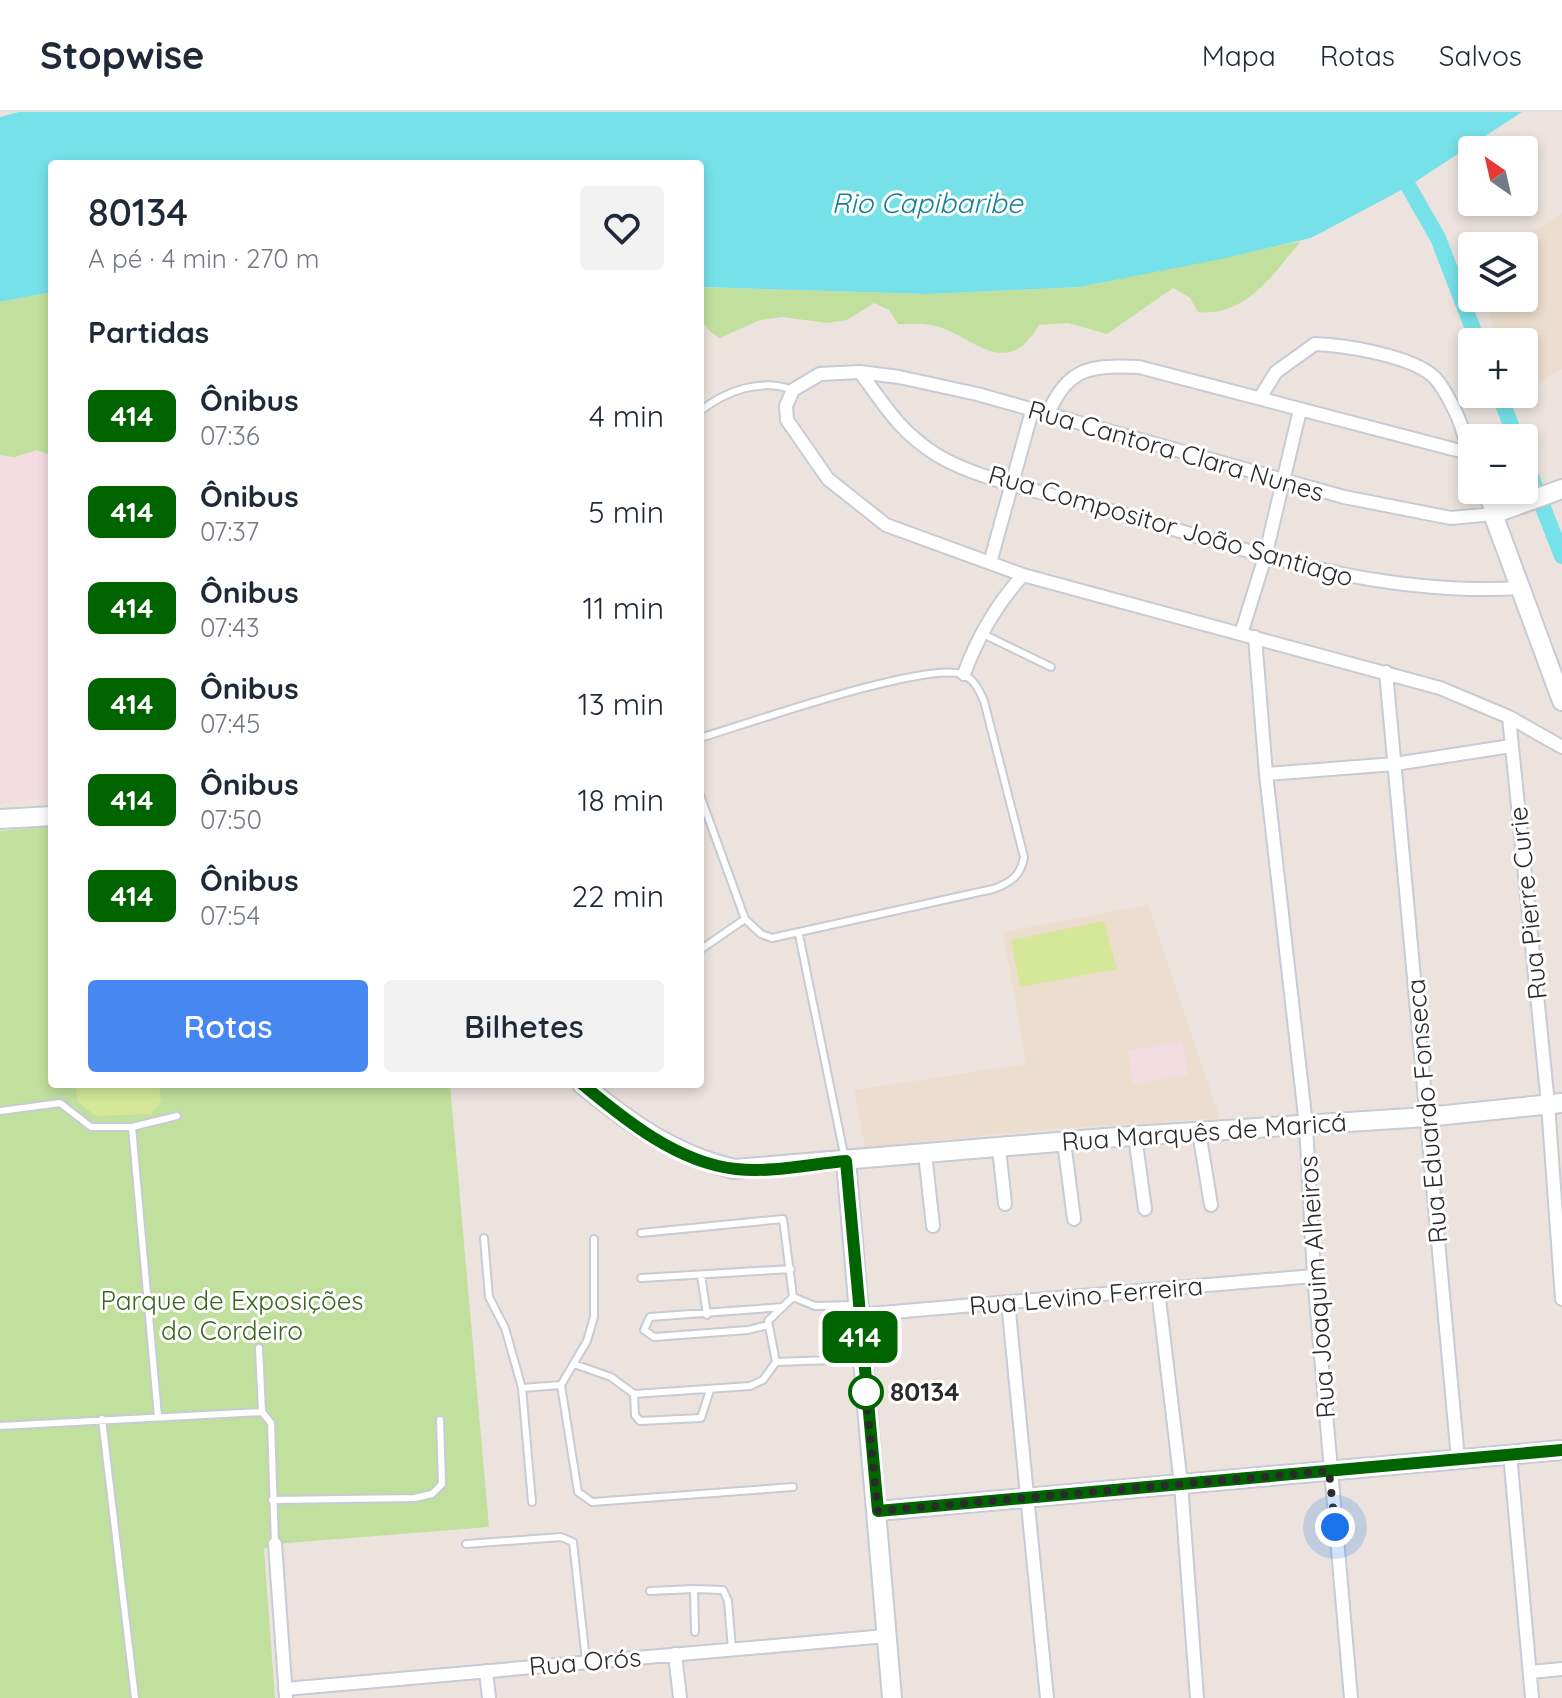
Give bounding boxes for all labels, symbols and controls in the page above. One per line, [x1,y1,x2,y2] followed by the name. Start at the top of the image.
[40,31,205,79] text: Stopwise
[1202,38,1276,73] text: Mapa
[1320,38,1395,73] text: Rotas
[1439,38,1522,73] text: Salvos
[1458,136,1538,216] north arrow
[1458,136,1538,504] map controls
[831,185,1024,220] water label: Rio Capibaribe
[580,186,664,270] button: heart
[88,188,188,236] text: 80134
[1458,232,1538,312] button: layers
[88,242,320,275] text: A pé · 4 min · 270 m
[88,313,209,351] text: Partidas
[1458,328,1538,408] button: +
[200,381,299,419] text: Ônibus
[1024,392,1328,509] street label: Rua Cantora Clara Nunes
[589,397,664,435] text: 4 min
[111,398,153,433] text: 414
[200,419,260,452] text: 07:36
[1458,424,1538,504] button: −
[985,458,1357,593] street label: Rua Compositor João Santiago
[200,477,299,515] text: Ônibus
[588,493,664,531] text: 5 min
[111,494,153,529] text: 414
[200,515,259,548] text: 07:37
[200,573,299,611] text: Ônibus
[582,589,664,627] text: 11 min
[111,590,153,625] text: 414
[200,611,260,644] text: 07:43
[200,669,299,707] text: Ônibus
[578,685,664,723] text: 13 min
[111,686,153,721] text: 414
[200,707,260,740] text: 07:45
[200,765,299,803] text: Ônibus
[577,781,664,819] text: 18 min
[111,782,153,817] text: 414
[200,803,262,836] text: 07:50
[1501,805,1554,1001] street label: Rua Pierre Curie
[200,861,299,899] text: Ônibus
[571,877,664,915] text: 22 min
[111,878,153,913] text: 414
[200,899,260,932] text: 07:54
[1399,977,1455,1245] street label: Rua Eduardo Fonseca
[88,980,368,1072] button: Rotas
[384,980,664,1072] button: Bilhetes
[1060,1105,1348,1158] street label: Rua Marquês de Maricá
[1291,1155,1342,1419] street label: Rua Joaquim Alheiros
[968,1269,1204,1322] street label: Rua Levino Ferreira
[100,1284,364,1347] park label: Parque de Exposições do Cordeiro
[814,1311,906,1363] line badge: 414
[839,1319,881,1354] text: 414
[849,1375,883,1409] marker: 80134
[890,1375,960,1408] place label: 80134
[1315,1507,1355,1547] your location
[527,1640,643,1683] street label: Rua Orós

